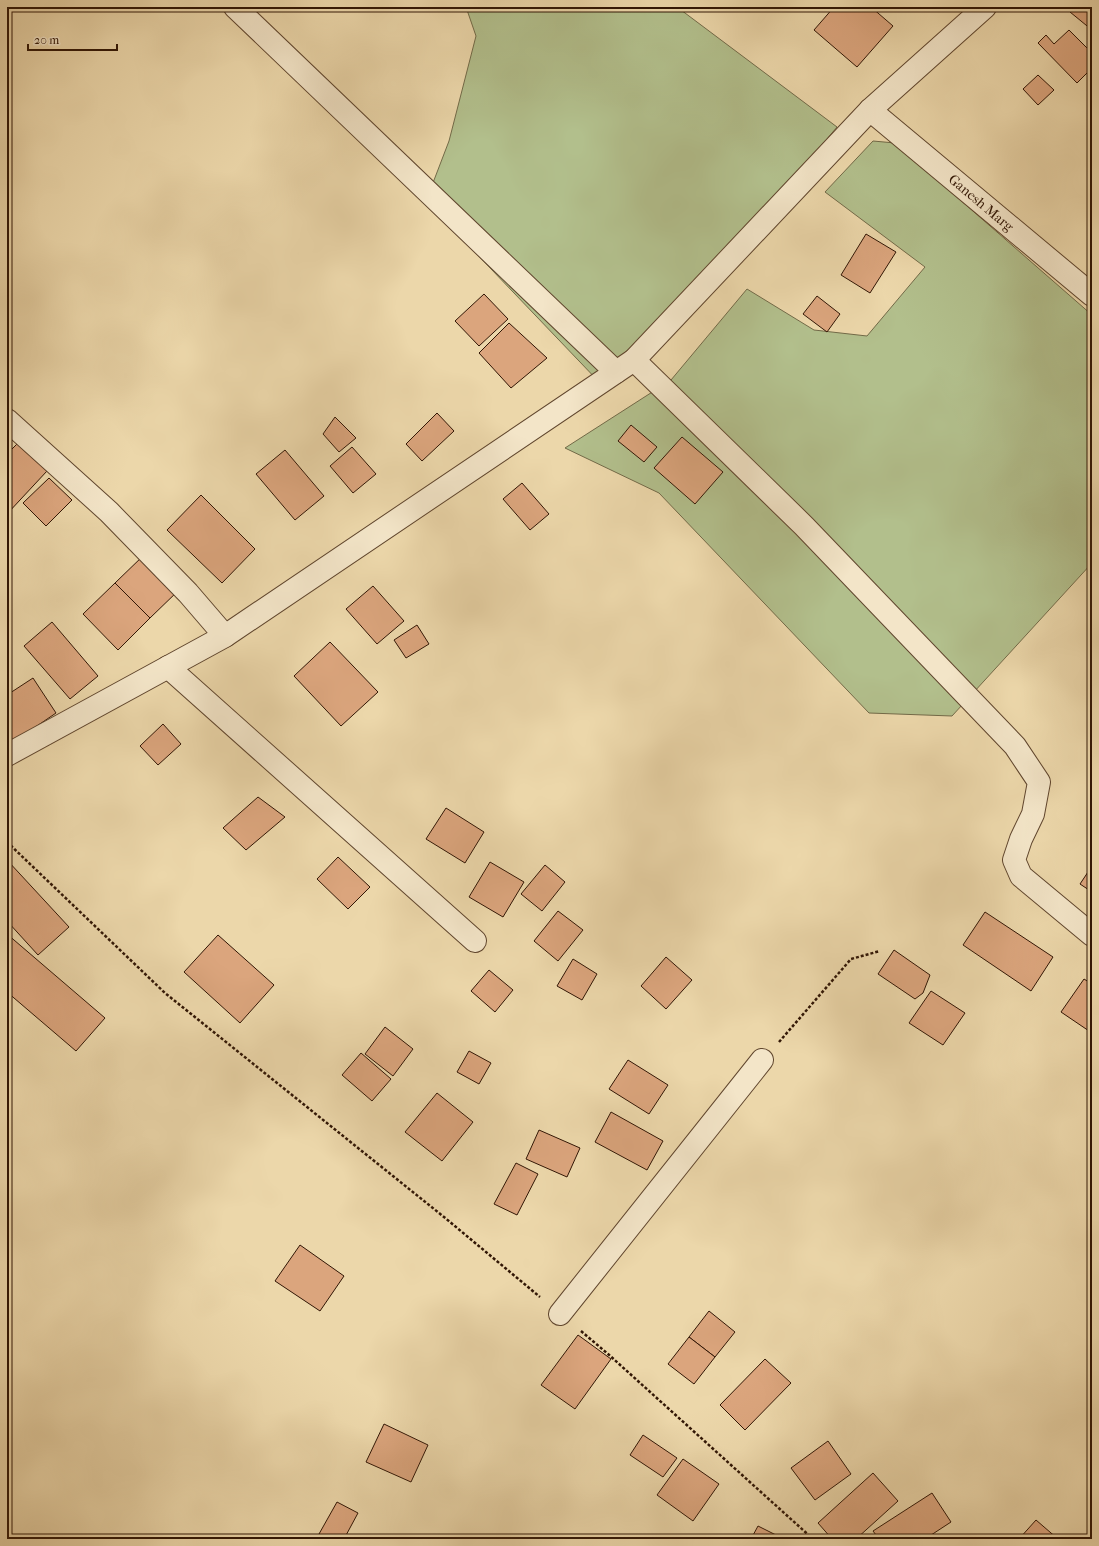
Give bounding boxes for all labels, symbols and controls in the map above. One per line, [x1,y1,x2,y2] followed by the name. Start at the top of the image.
[28,26,117,52] scale bar
[34,33,59,47] text: 20 m
[945,171,1018,236] street label: Ganesh Marg

